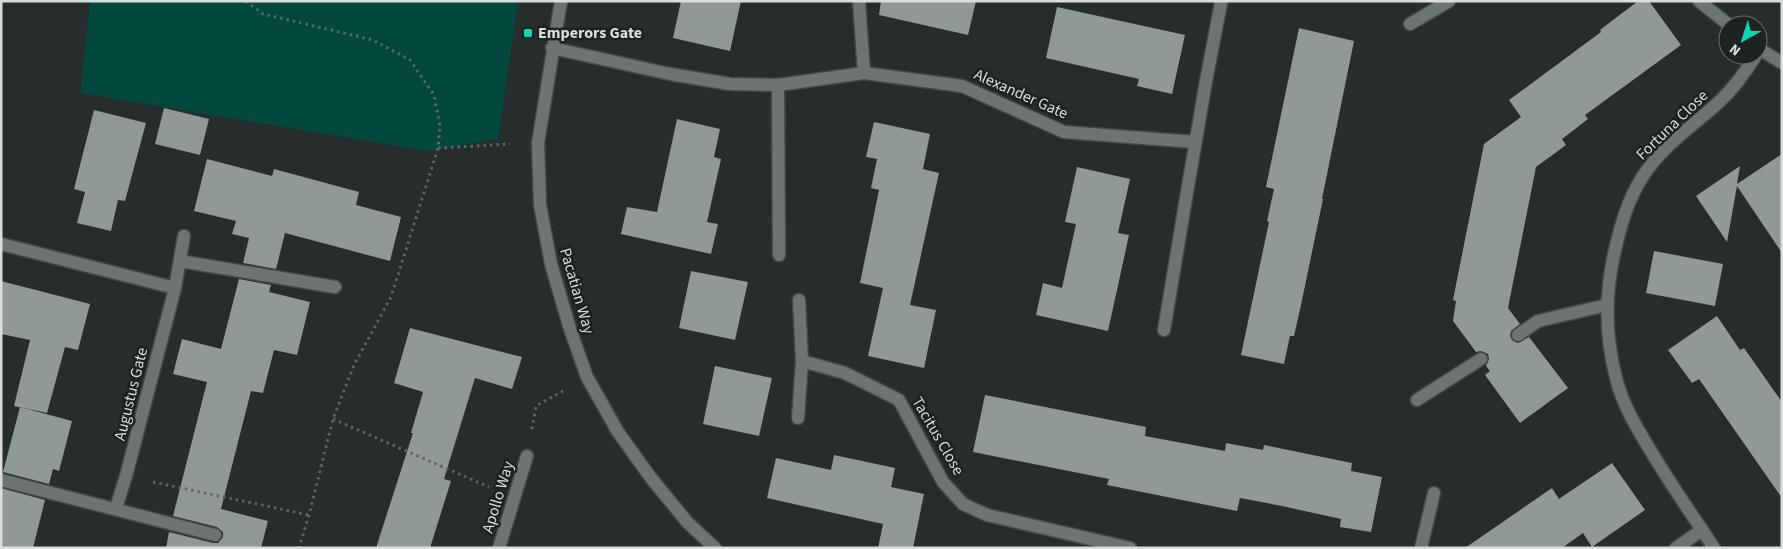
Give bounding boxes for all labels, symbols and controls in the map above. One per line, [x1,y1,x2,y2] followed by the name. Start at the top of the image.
[1718,15,1768,65] north arrow
[538,22,642,44] place label: Emperors Gate
[522,27,534,39] marker: Emperors Gate
[1726,39,1745,60] text: N
[970,63,1072,125] street label: Alexander Gate
[1631,85,1713,165] street label: Fortuna Close
[554,245,600,337] street label: Pacatian Way
[109,345,153,443] street label: Augustus Gate
[907,393,969,479] street label: Tacitus Close
[477,458,520,536] street label: Apollo Way

